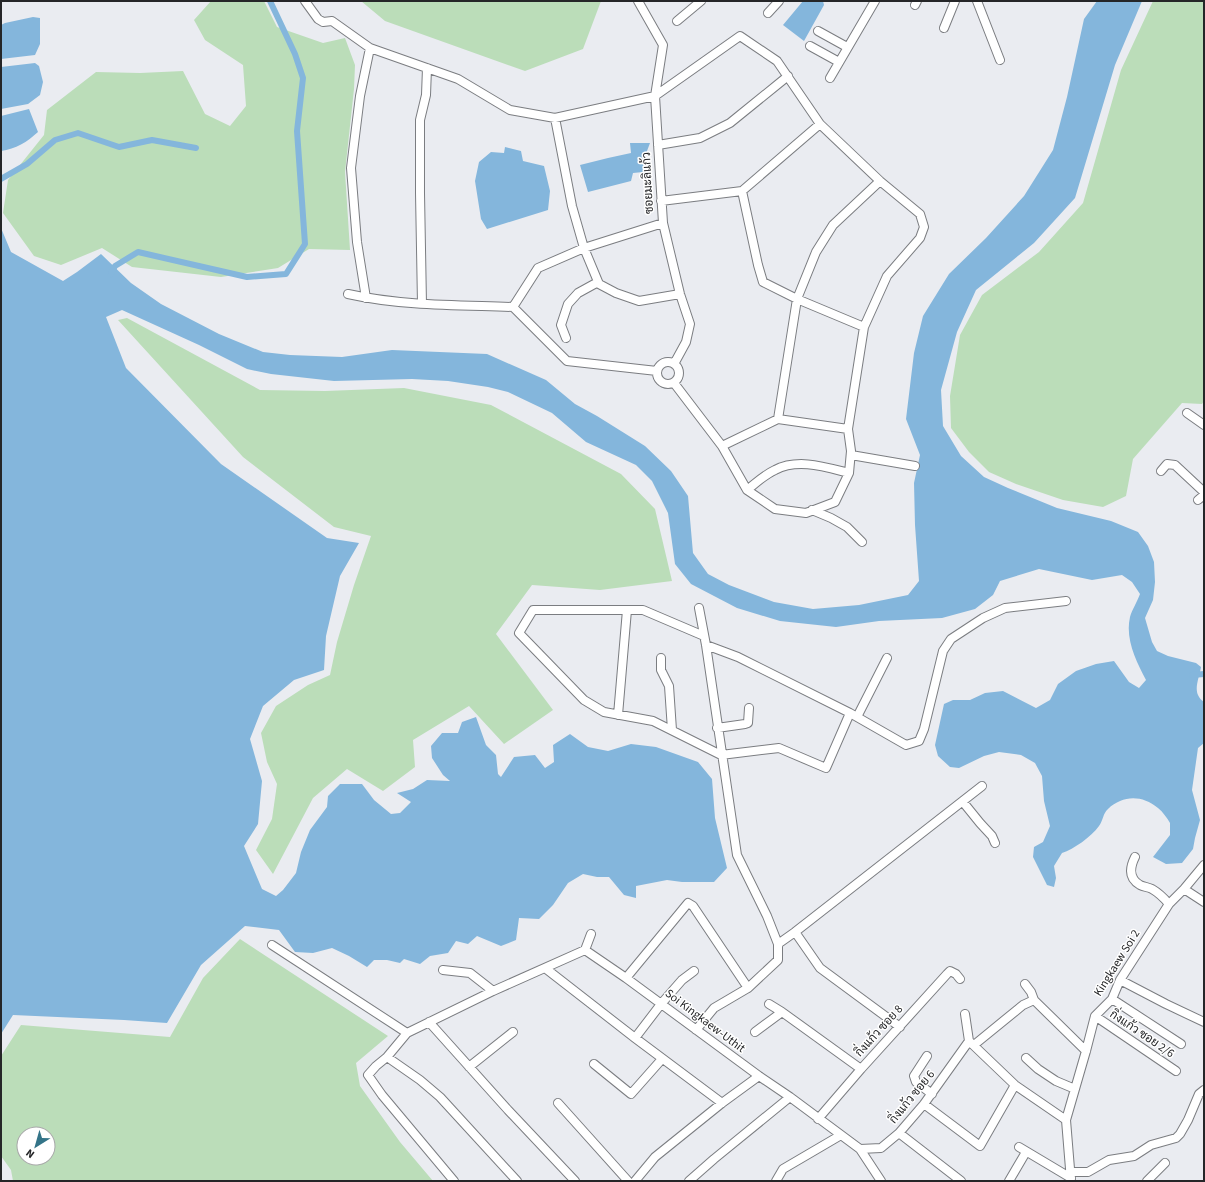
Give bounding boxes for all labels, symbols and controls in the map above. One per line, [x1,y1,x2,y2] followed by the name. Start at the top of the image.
[638,152,658,214] street label: ซอยมะลิแก้ว
[1090,926,1144,1000] street label: Kingkaew Soi 2
[661,985,749,1057] street label: Soi Kingkaew-Uthit
[849,1000,907,1061] street label: กิ่งแก้ว ซอย 8
[1106,1004,1179,1062] street label: กิ่งแก้ว ซอย 2/6
[883,1065,939,1128] street label: กิ่งแก้ว ซอย 6
[16,1126,56,1166] north arrow
[23,1145,38,1162] text: N

